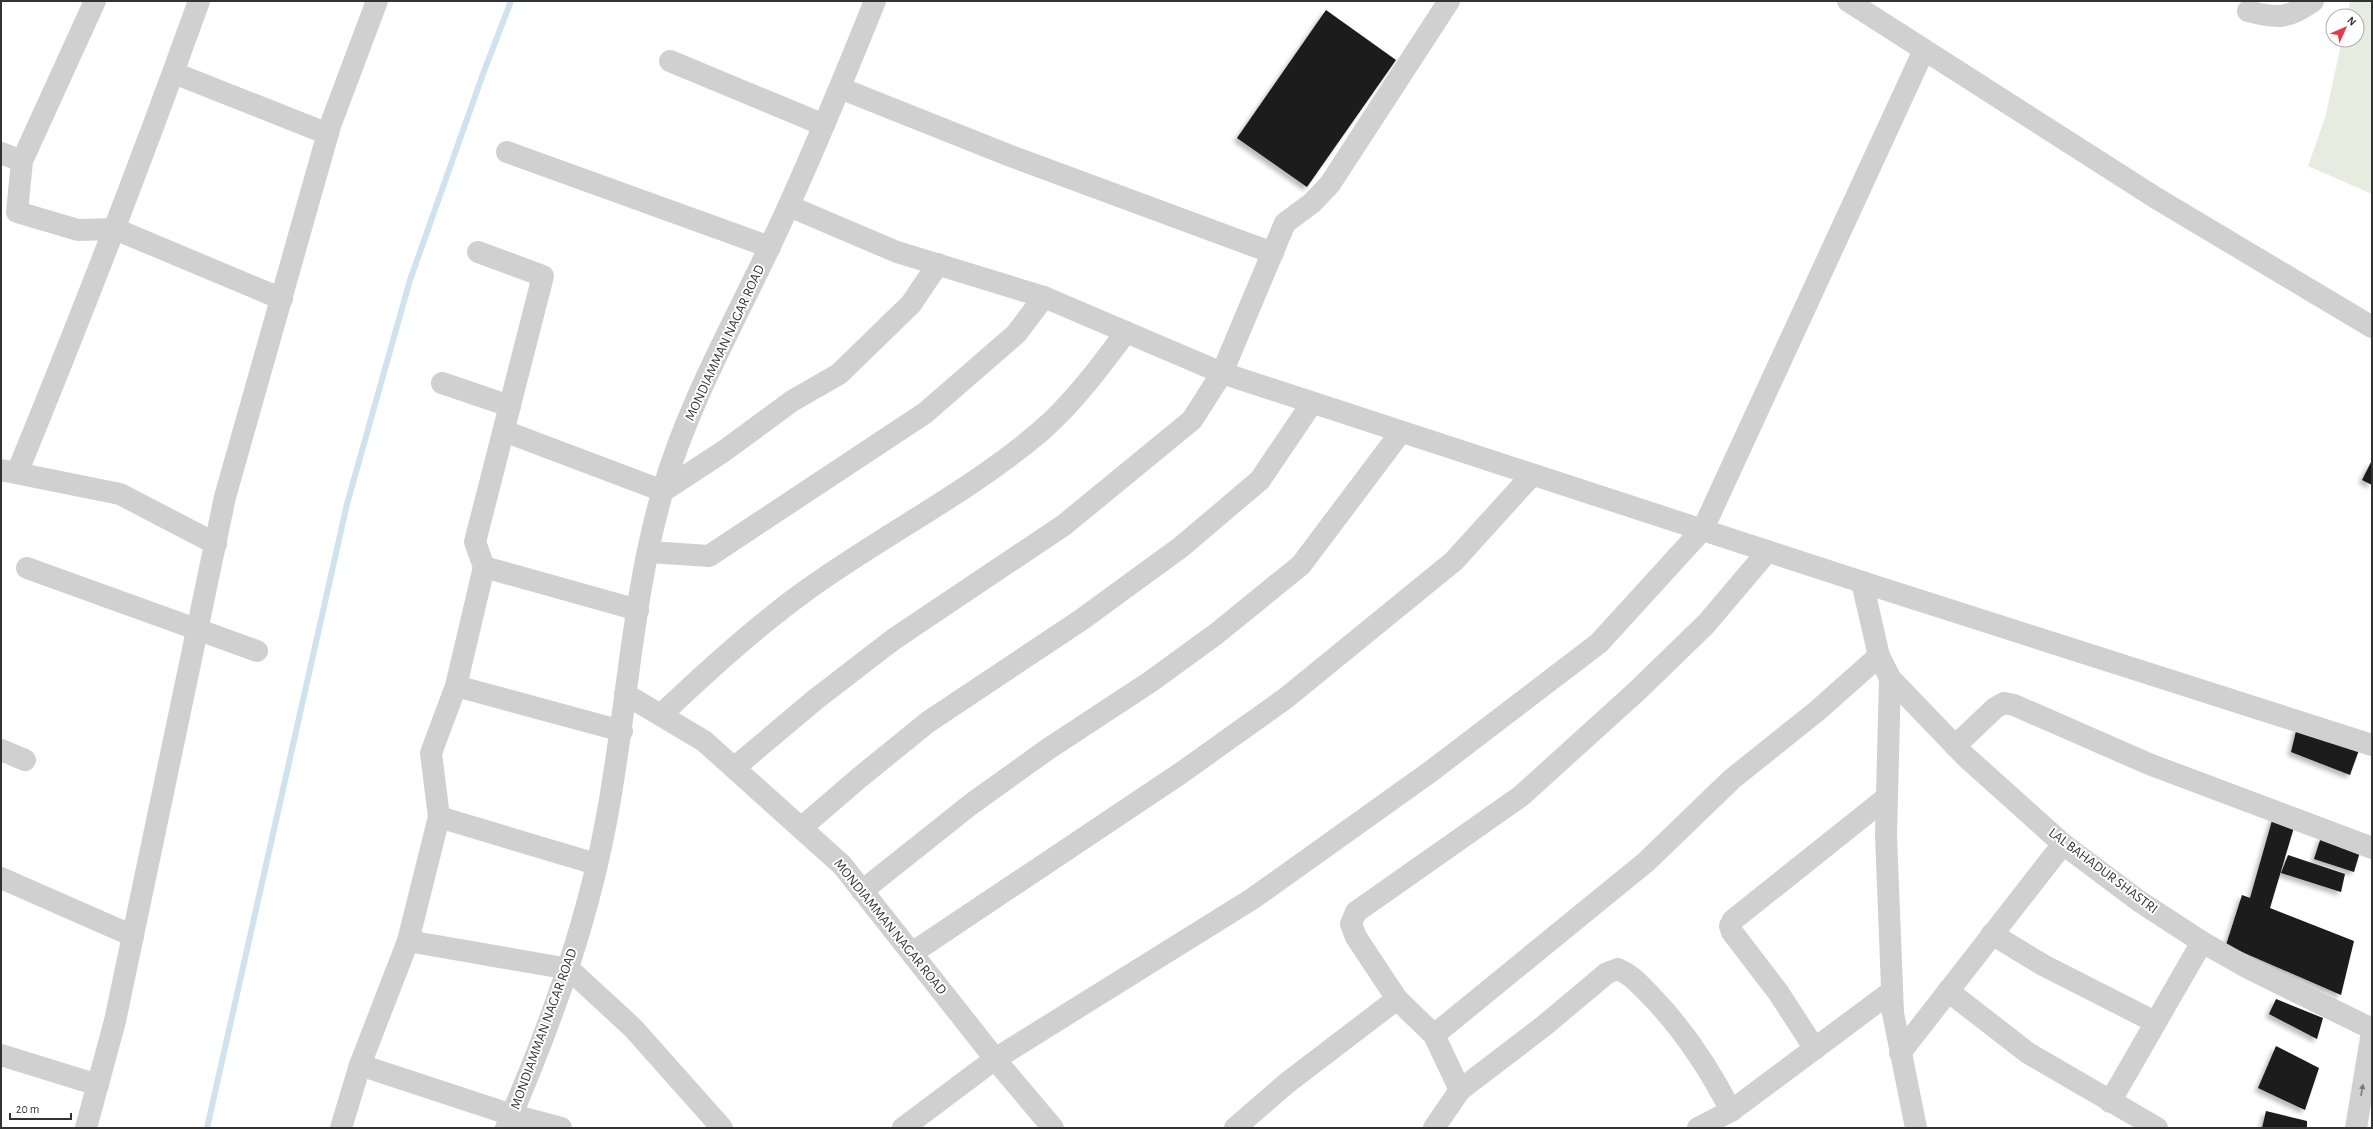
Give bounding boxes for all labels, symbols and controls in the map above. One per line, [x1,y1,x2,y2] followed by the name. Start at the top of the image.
[2325,8,2365,48] north arrow
[2345,15,2358,28] text: N
[683,263,767,423] street label: MONDIAMMAN NAGAR ROAD
[2046,826,2160,916] street label: LAL BAHADUR SHASTRI
[831,857,949,997] street label: MONDIAMMAN NAGAR ROAD
[508,947,580,1111] street label: MONDIAMMAN NAGAR ROAD
[2359,1083,2365,1096] one-way arrow
[10,1095,71,1121] scale bar
[16,1103,39,1115] text: 20 m

